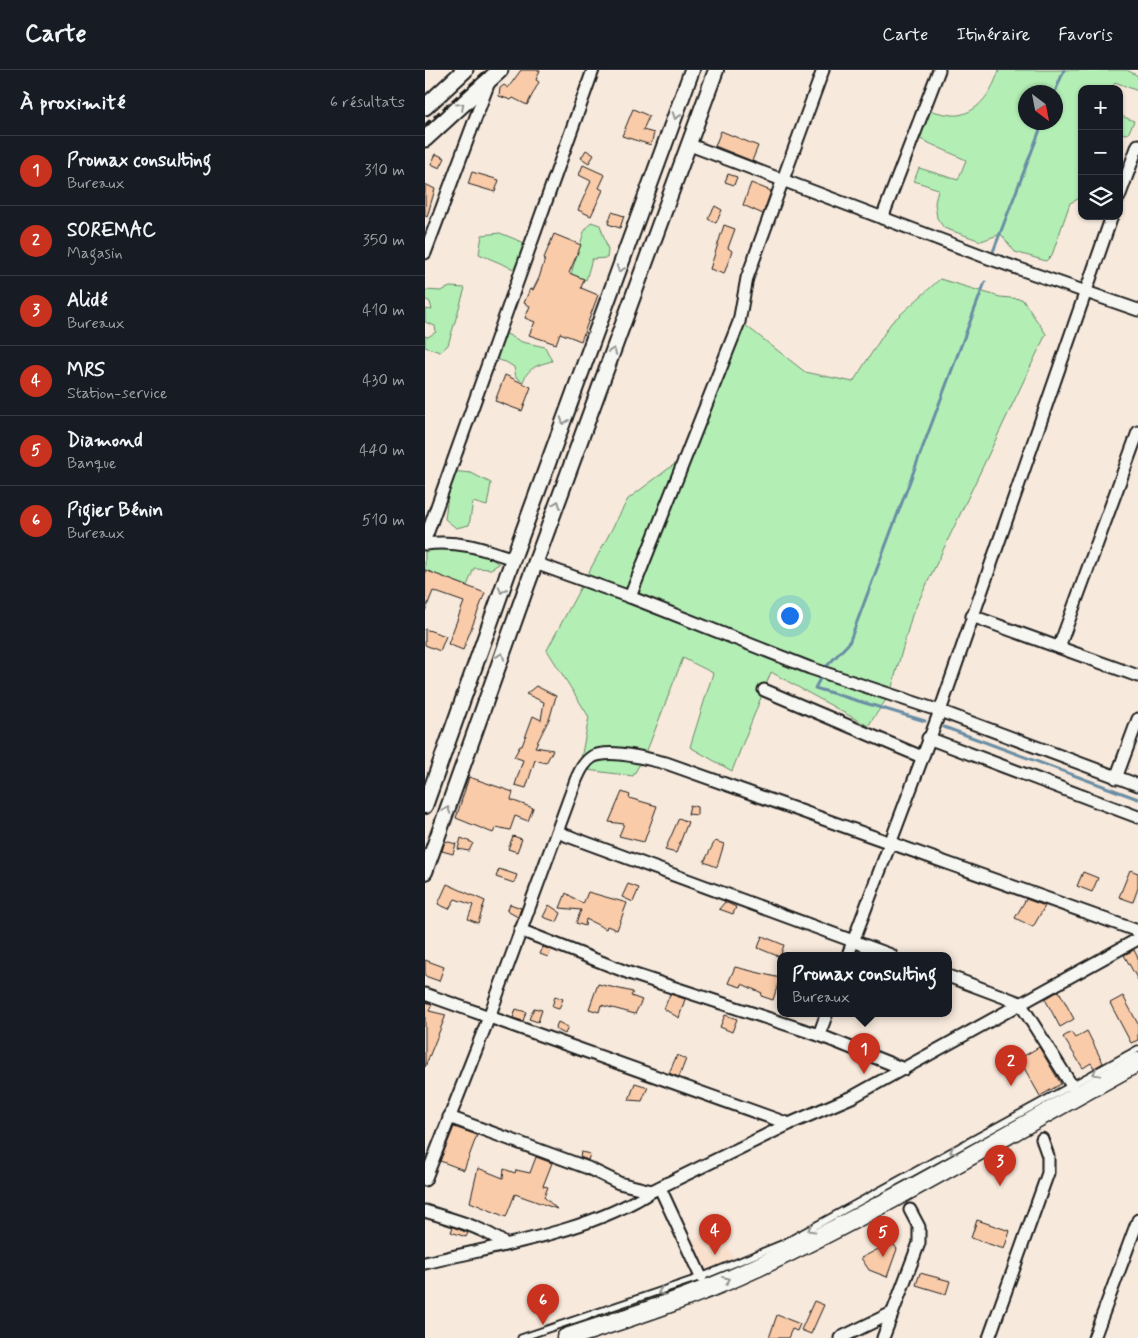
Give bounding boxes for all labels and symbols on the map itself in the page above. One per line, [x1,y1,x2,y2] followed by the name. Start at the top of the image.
[1018,85,1063,130] north arrow
[455,103,464,112] one-way arrow
[672,111,682,120] one-way arrow
[616,264,626,272] one-way arrow
[607,347,617,356] one-way arrow
[560,416,570,425] one-way arrow
[551,500,561,508] one-way arrow
[498,585,508,594] one-way arrow
[777,603,803,629] your location
[495,653,505,661] one-way arrow
[441,806,451,814] one-way arrow
[848,1033,880,1074] pin: 1
[995,1045,1027,1086] pin: 2
[1092,1067,1101,1077] one-way arrow
[949,1145,958,1155] one-way arrow
[984,1145,1016,1186] pin: 3
[699,1214,731,1255] pin: 4
[867,1216,899,1257] pin: 5
[807,1223,816,1233] one-way arrow
[722,1276,731,1287] one-way arrow
[527,1284,559,1325] pin: 6
[657,1286,665,1296] one-way arrow

